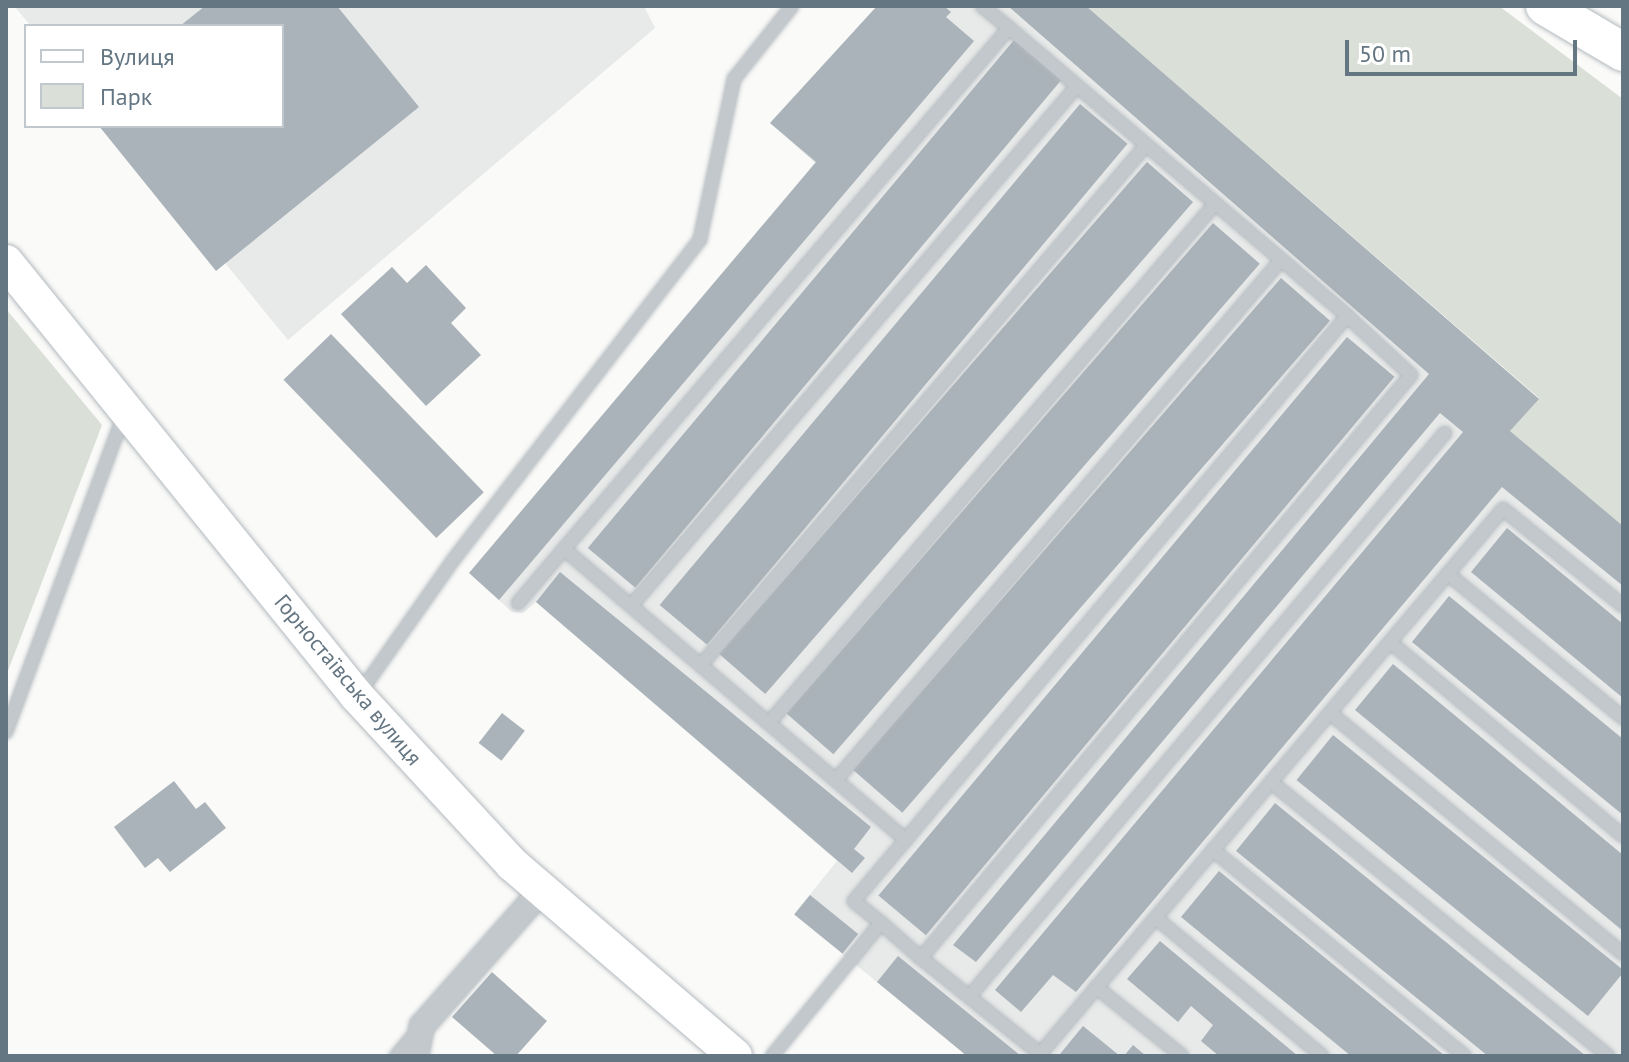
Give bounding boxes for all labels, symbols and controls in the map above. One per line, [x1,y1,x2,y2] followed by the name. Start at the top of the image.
[24,24,284,128] legend
[1349,24,1581,74] scale bar
[1359,38,1411,69] text: 50 m
[100,41,175,72] text: Вулиця
[100,81,152,112] text: Парк
[269,589,427,771] street label: Горностаївська вулиця

